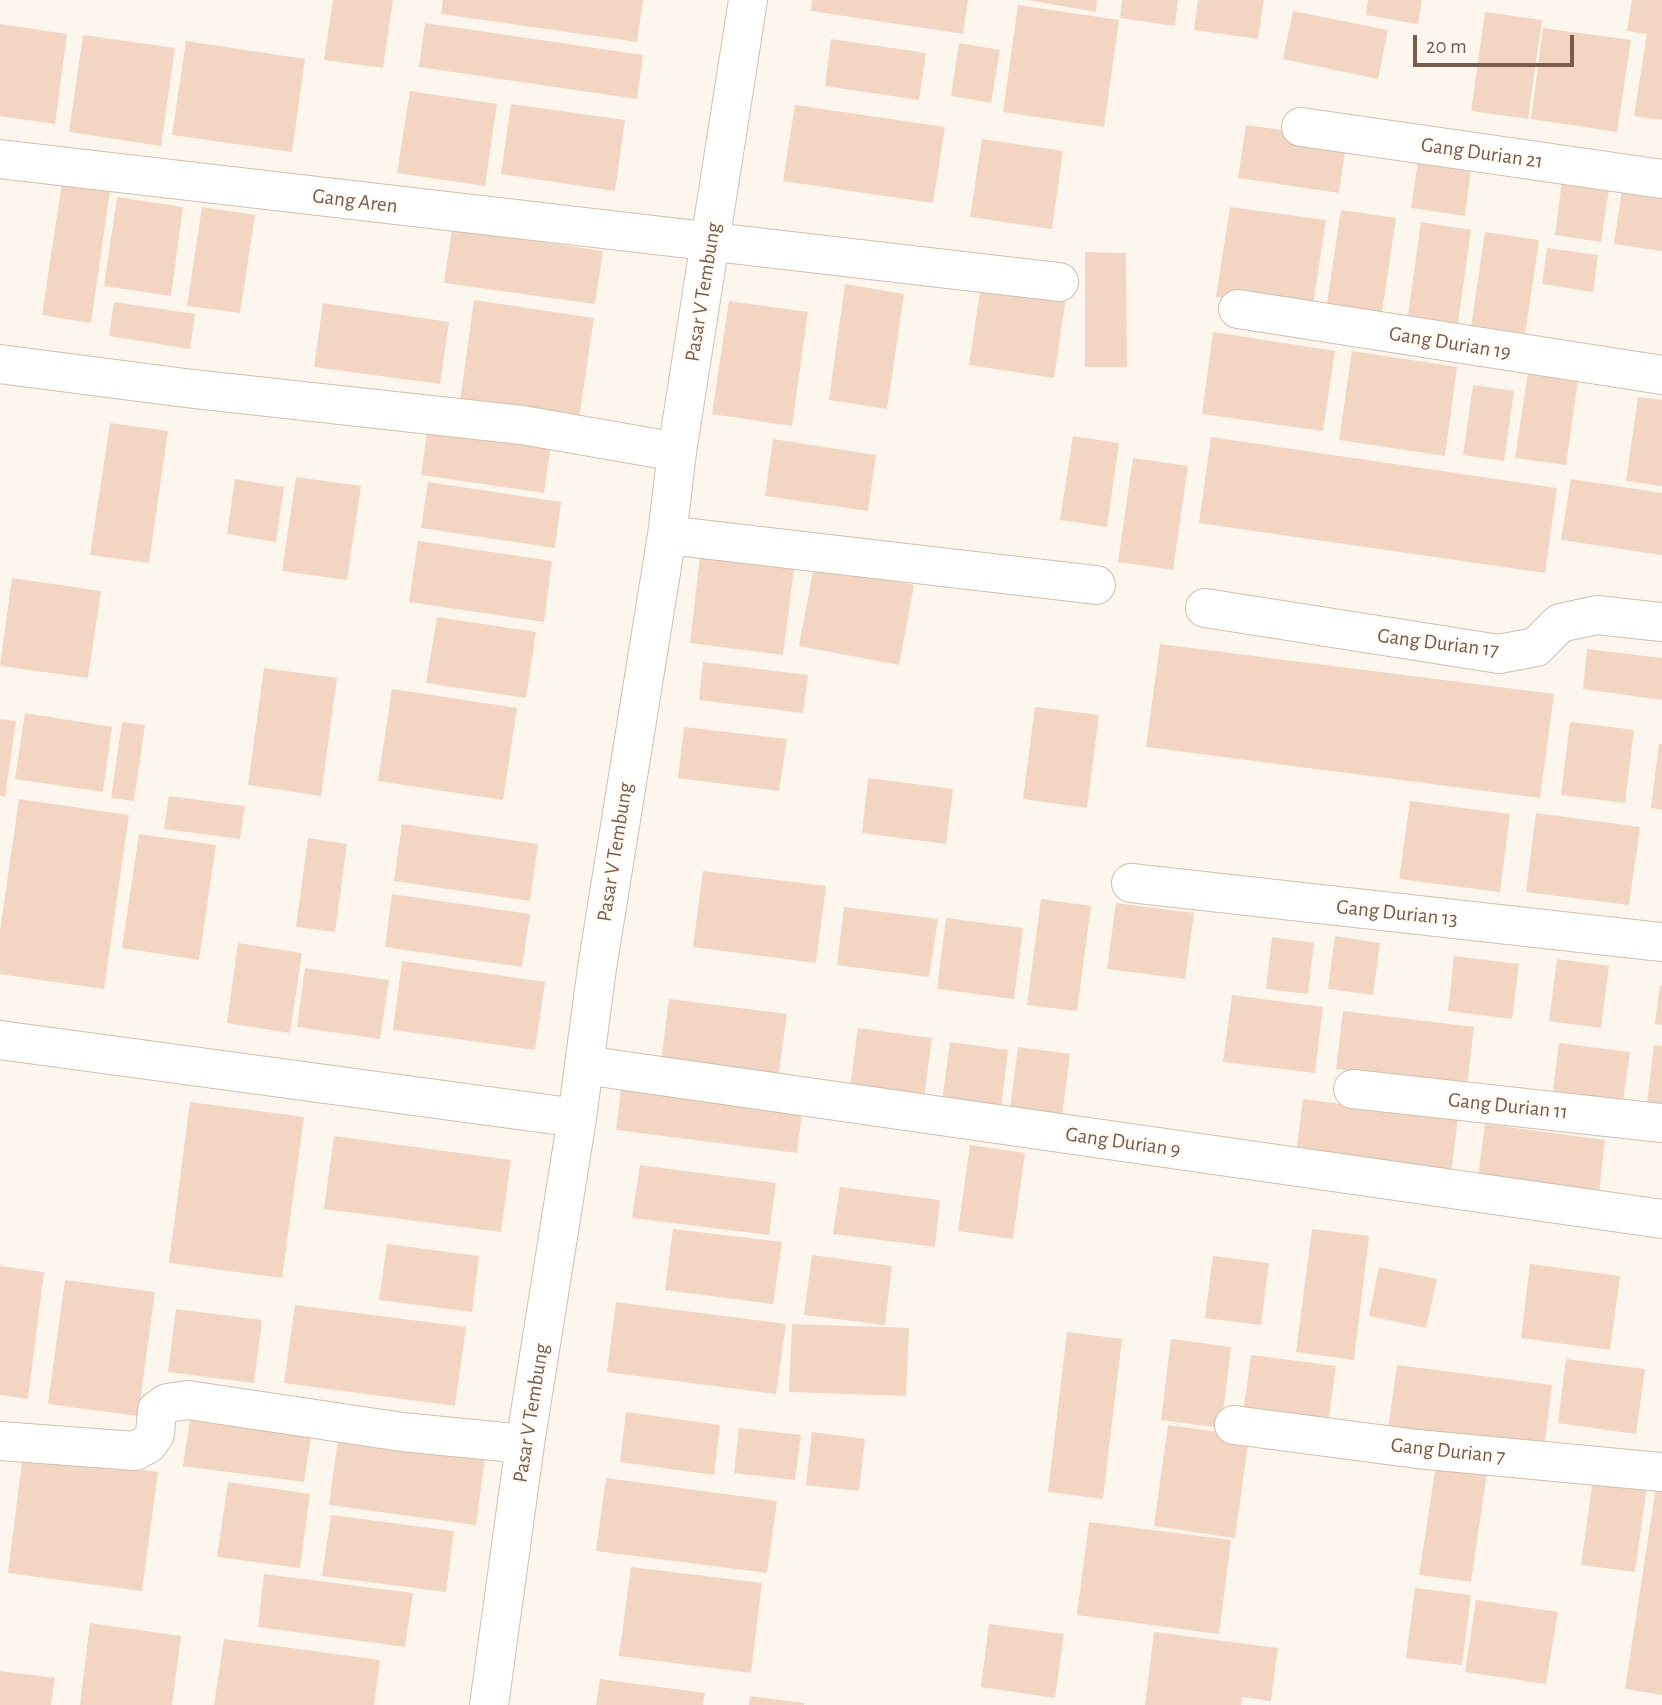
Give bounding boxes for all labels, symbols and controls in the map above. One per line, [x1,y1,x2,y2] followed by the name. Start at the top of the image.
[1417,21,1578,65] scale bar
[1426,36,1467,57] text: 20 m
[1419,132,1545,174] street label: Gang Durian 21
[311,183,399,219] street label: Gang Aren
[680,221,726,363] street label: Pasar V Tembung
[1387,321,1513,365] street label: Gang Durian 19
[1376,623,1500,663] street label: Gang Durian 17
[592,781,638,923] street label: Pasar V Tembung
[1335,894,1459,932] street label: Gang Durian 13
[1447,1087,1569,1125] street label: Gang Durian 11
[1064,1121,1182,1163] street label: Gang Durian 9
[508,1342,554,1484] street label: Pasar V Tembung
[1390,1432,1506,1470] street label: Gang Durian 7

